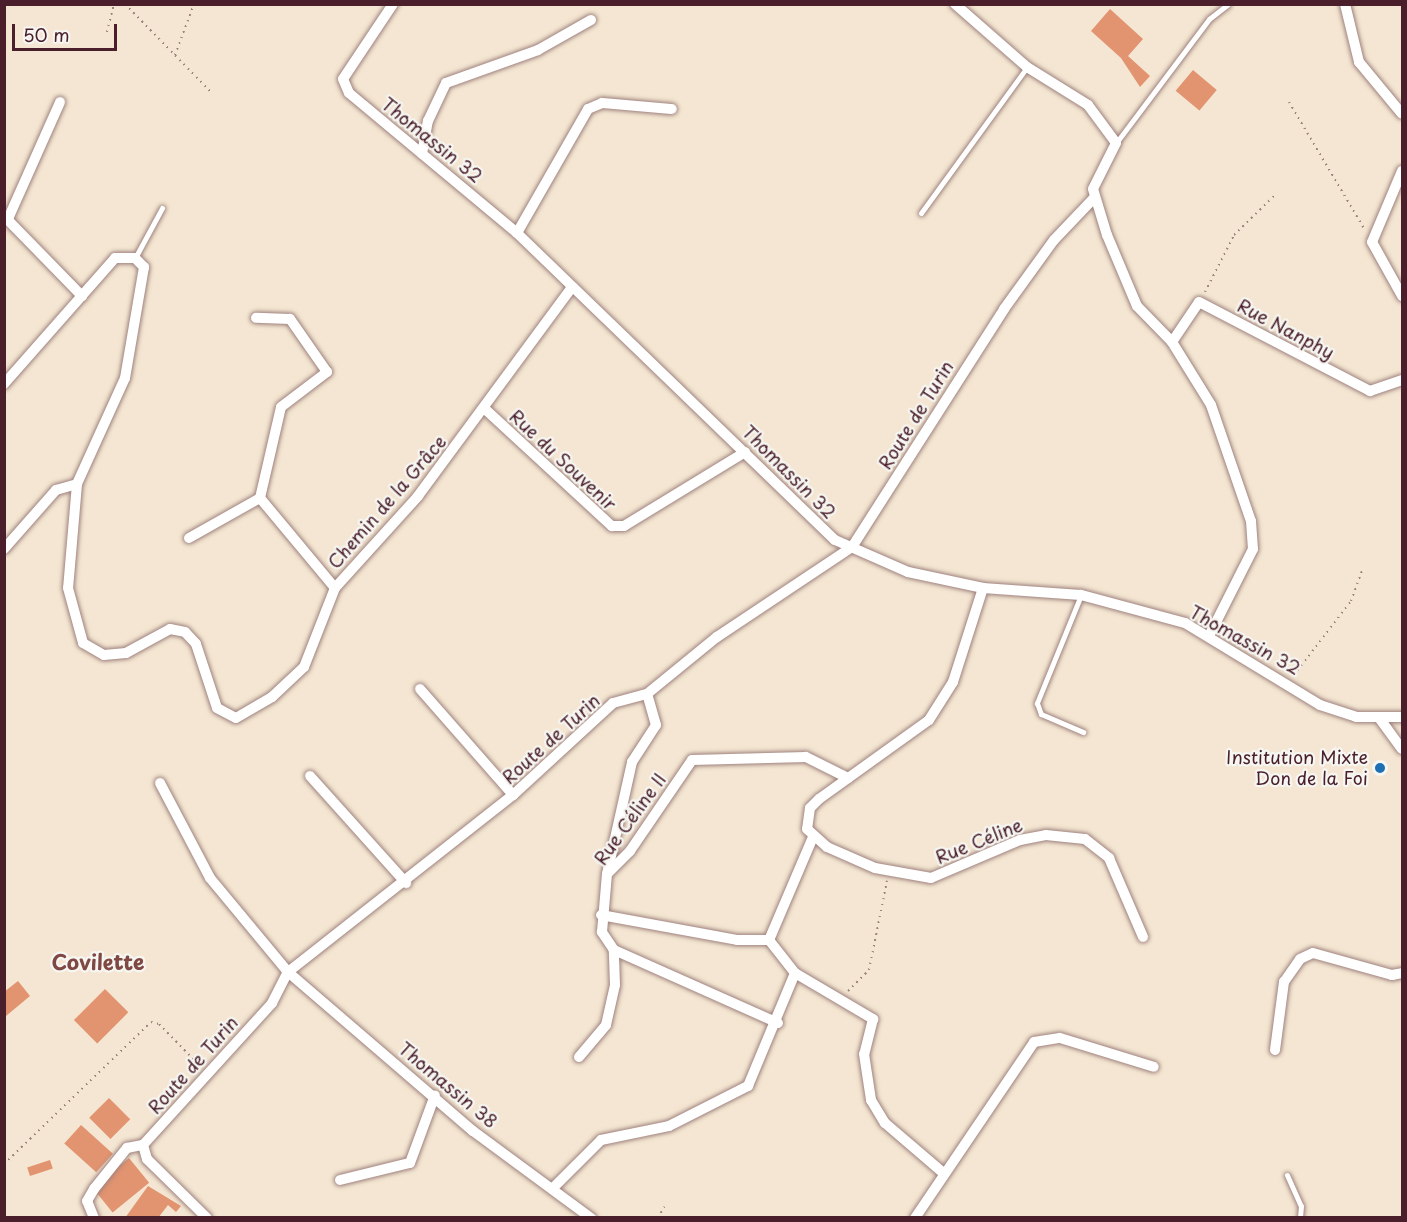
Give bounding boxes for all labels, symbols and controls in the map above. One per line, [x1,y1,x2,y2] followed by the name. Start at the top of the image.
[15,12,120,50] scale bar
[23,21,70,48] text: 50 m
[378,93,486,187] street label: Thomassin 32
[1233,294,1339,364] street label: Rue Nanphy
[873,356,959,474] street label: Route de Turin
[505,405,621,515] street label: Rue du Souvenir
[738,421,840,523] street label: Thomassin 32
[323,430,451,574] street label: Chemin de la Grâce
[1186,601,1304,679] street label: Thomassin 32
[497,689,605,789] street label: Route de Turin
[1226,747,1368,789] place label: Institution Mixte Don de la Foi
[1373,761,1387,775] marker: Institution Mixte Don de la Foi
[589,769,671,869] street label: Rue Céline II
[932,814,1026,868] street label: Rue Céline
[51,948,145,974] district label: Covilette
[143,1011,243,1119] street label: Route de Turin
[394,1038,502,1132] street label: Thomassin 38

